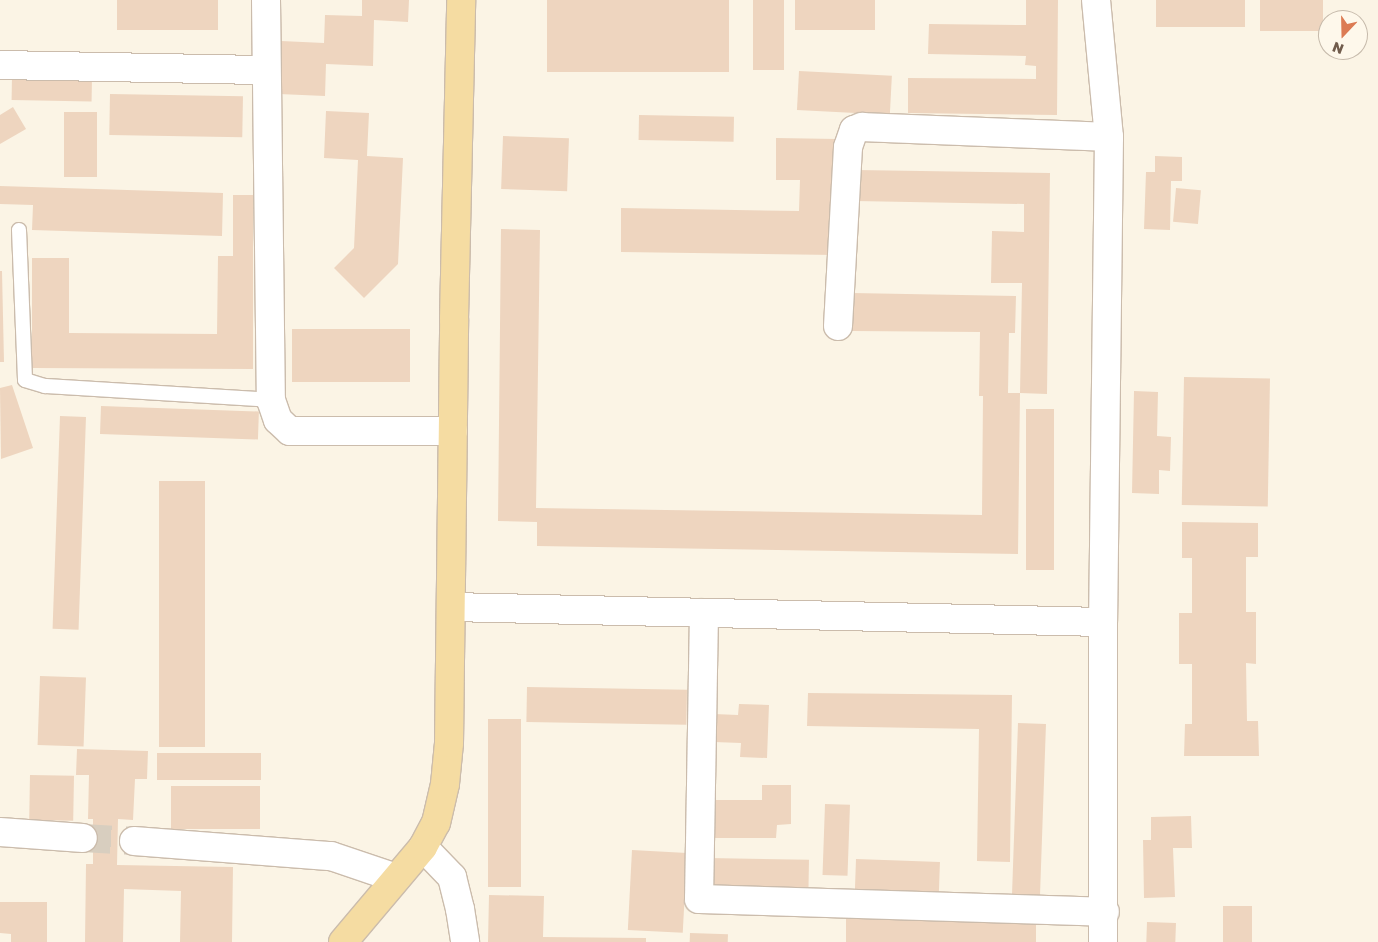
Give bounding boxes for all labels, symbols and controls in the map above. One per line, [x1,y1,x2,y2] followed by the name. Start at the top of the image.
[1318,10,1368,60] north arrow
[1330,39,1346,58] text: N

